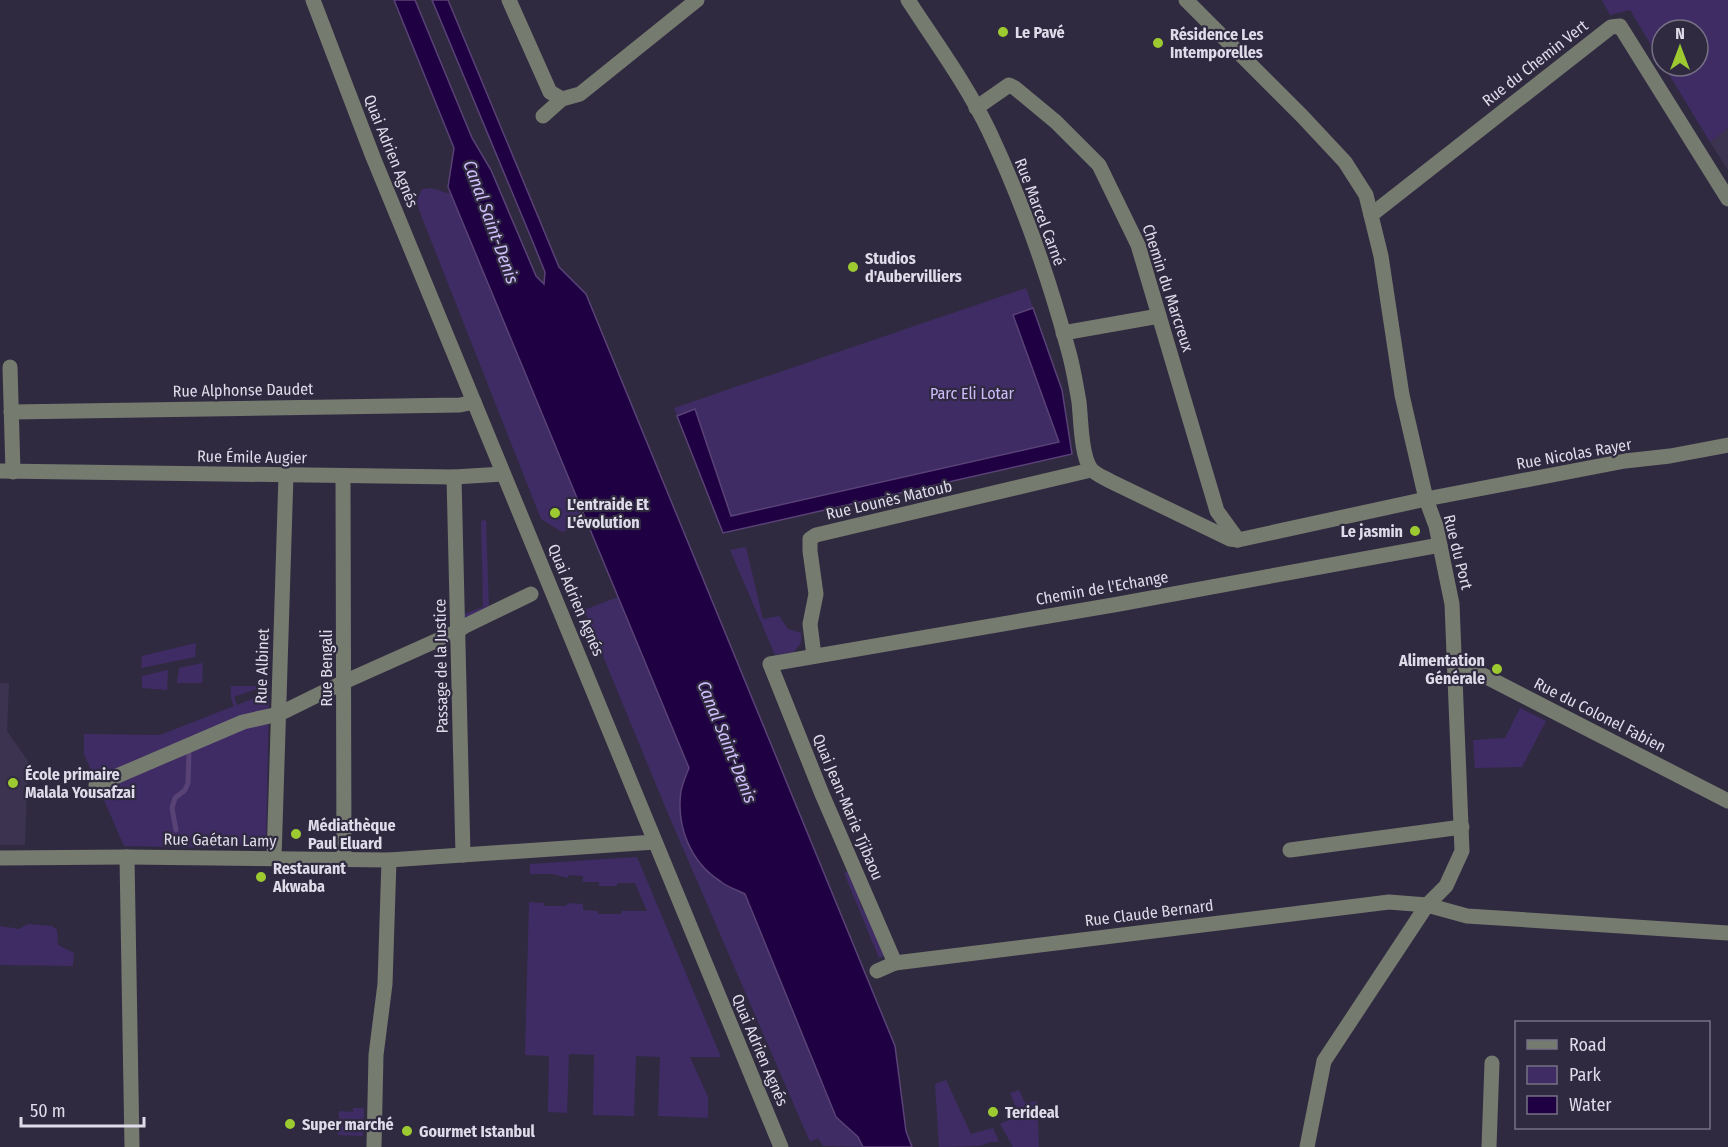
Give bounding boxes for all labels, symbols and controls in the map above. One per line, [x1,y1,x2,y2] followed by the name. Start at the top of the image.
[1478,15,1592,110] street label: Rue du Chemin Vert
[1650,18,1710,78] north arrow
[1015,23,1065,42] place label: Le Pavé
[1675,24,1685,43] text: N
[996,25,1010,39] marker: Le Pavé
[1170,25,1264,62] place label: Résidence Les Intemporelles
[1151,36,1165,50] marker: Résidence Les Intemporelles
[360,92,422,210] street label: Quai Adrien Agnés
[1011,156,1069,268] street label: Rue Marcel Carné
[458,157,524,287] water label: Canal Saint-Denis
[1138,222,1198,354] street label: Chemin du Marcreux
[865,249,962,286] place label: Studios d'Aubervilliers
[846,260,860,274] marker: Studios d'Aubervilliers
[172,379,314,401] street label: Rue Alphonse Daudet
[930,384,1015,403] park label: Parc Eli Lotar
[1515,434,1633,473] street label: Rue Nicolas Rayer
[197,447,308,467] street label: Rue Émile Augier
[824,476,954,524] street label: Rue Lounès Matoub
[567,495,649,532] place label: L'entraide Et L'évolution
[548,506,562,520] marker: L'entraide Et L'évolution
[1440,513,1477,592] street label: Rue du Port
[1341,522,1403,541] place label: Le jasmin
[1408,524,1422,538] marker: Le jasmin
[544,541,608,659] street label: Quai Adrien Agnés
[1034,567,1170,609] street label: Chemin de l'Echange
[430,598,452,733] street label: Passage de la Justice
[251,627,273,704] street label: Rue Albinet
[317,630,336,707] street label: Rue Bengali
[1398,651,1485,688] place label: Alimentation Générale
[1490,662,1504,676] marker: Alimentation Générale
[1531,674,1669,756] street label: Rue du Colonel Fabien
[692,678,762,807] water label: Canal Saint-Denis
[809,731,887,883] street label: Quai Jean-Marie Tjibaou
[25,764,135,802] place label: École primaire Malala Yousafzai
[6,776,20,790] marker: École primaire Malala Yousafzai
[308,816,396,853] place label: Médiathèque Paul Eluard
[289,827,303,841] marker: Médiathèque Paul Eluard
[163,830,277,850] street label: Rue Gaétan Lamy
[272,859,346,896] place label: Restaurant Akwaba
[254,870,268,884] marker: Restaurant Akwaba
[1084,896,1214,930] street label: Rue Claude Bernard
[728,991,792,1109] street label: Quai Adrien Agnés
[1515,1021,1710,1129] legend
[1569,1034,1606,1056] text: Road
[1569,1064,1602,1086] text: Park
[21,1090,144,1128] scale bar
[1569,1094,1612,1116] text: Water
[30,1100,66,1122] text: 50 m
[1005,1103,1060,1122] place label: Terideal
[986,1105,1000,1119] marker: Terideal
[302,1115,394,1134] place label: Super marché
[283,1117,297,1131] marker: Super marché
[419,1122,536,1141] place label: Gourmet Istanbul
[400,1124,414,1138] marker: Gourmet Istanbul

